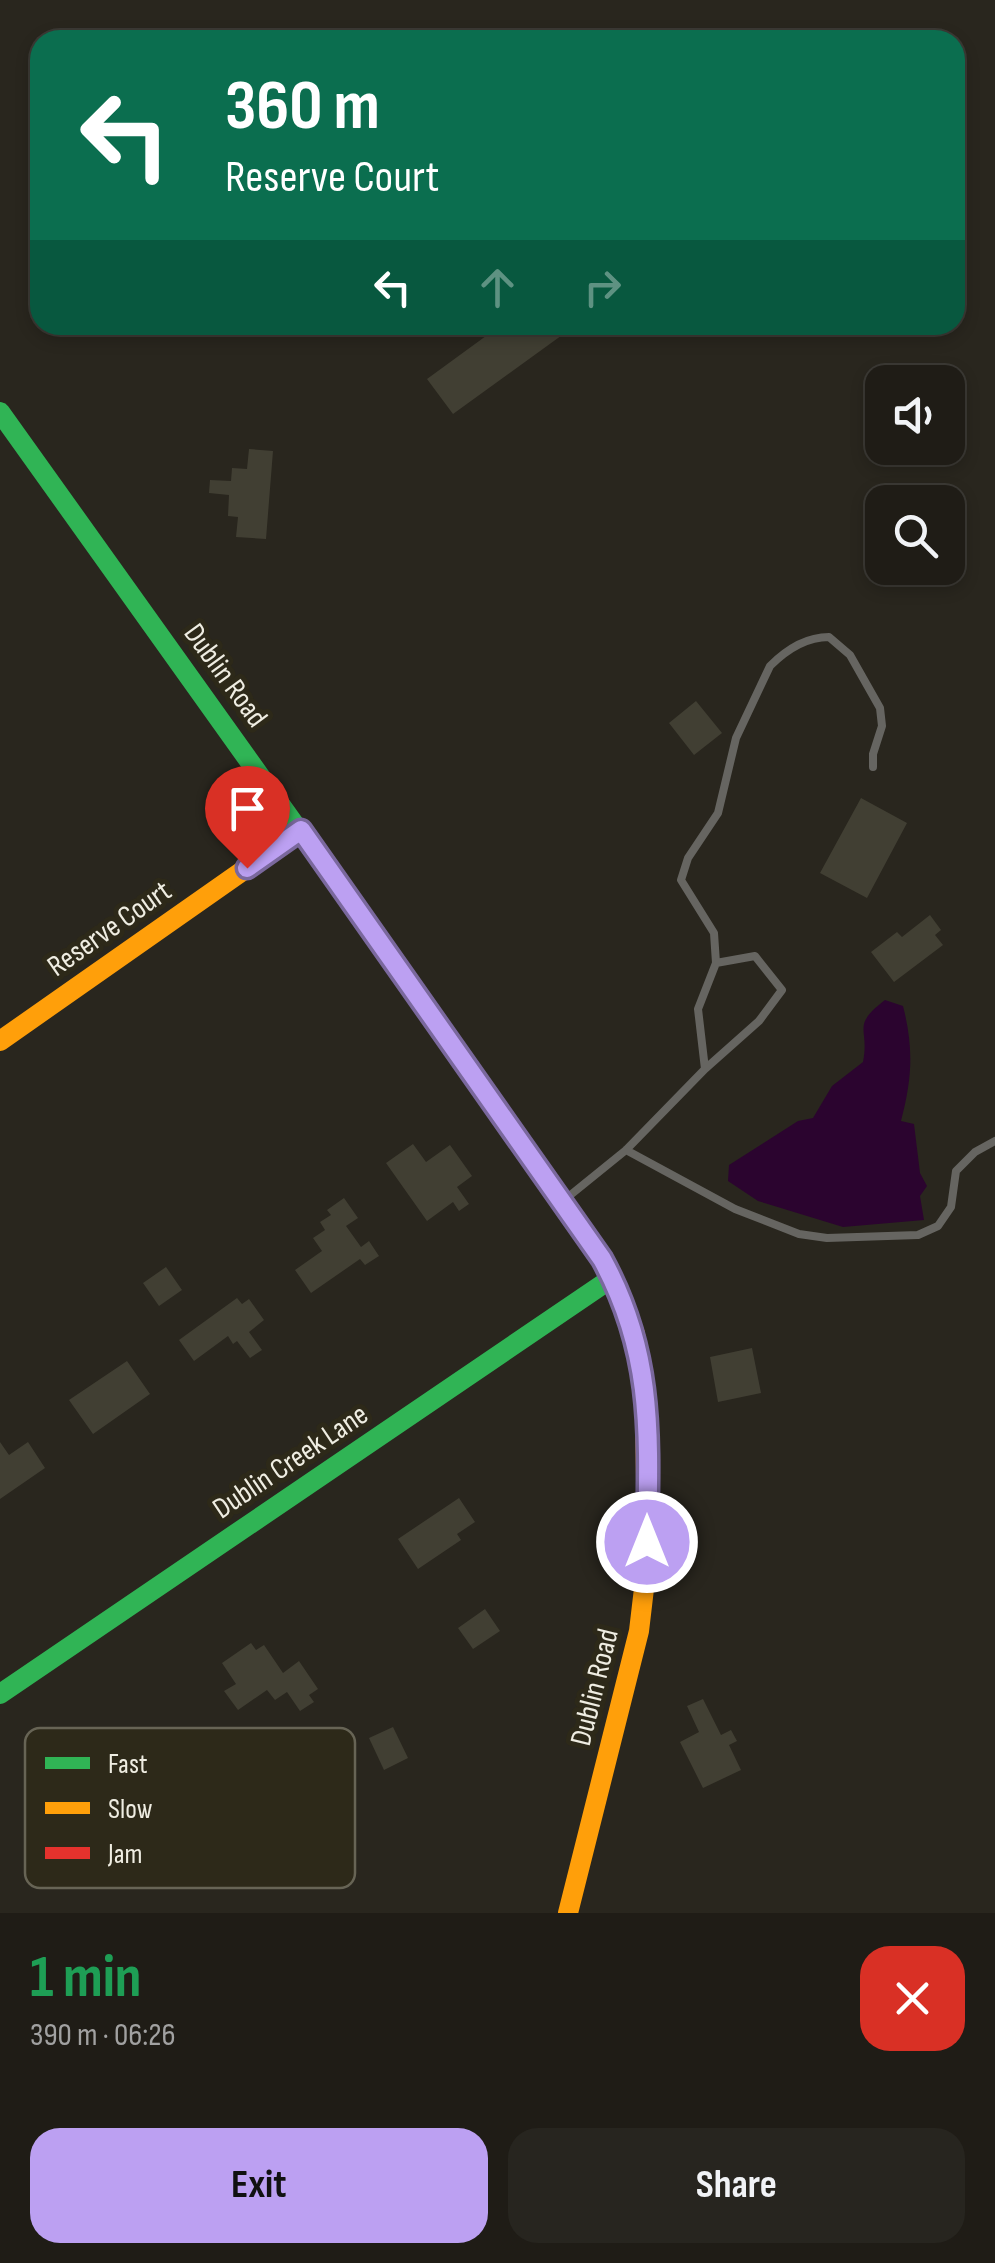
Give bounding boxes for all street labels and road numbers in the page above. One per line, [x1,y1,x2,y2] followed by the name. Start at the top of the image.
[176,617,275,734] street label: Dublin Road
[41,873,178,985] street label: Reserve Court
[206,1397,375,1527] street label: Dublin Creek Lane
[563,1625,627,1749] street label: Dublin Road

